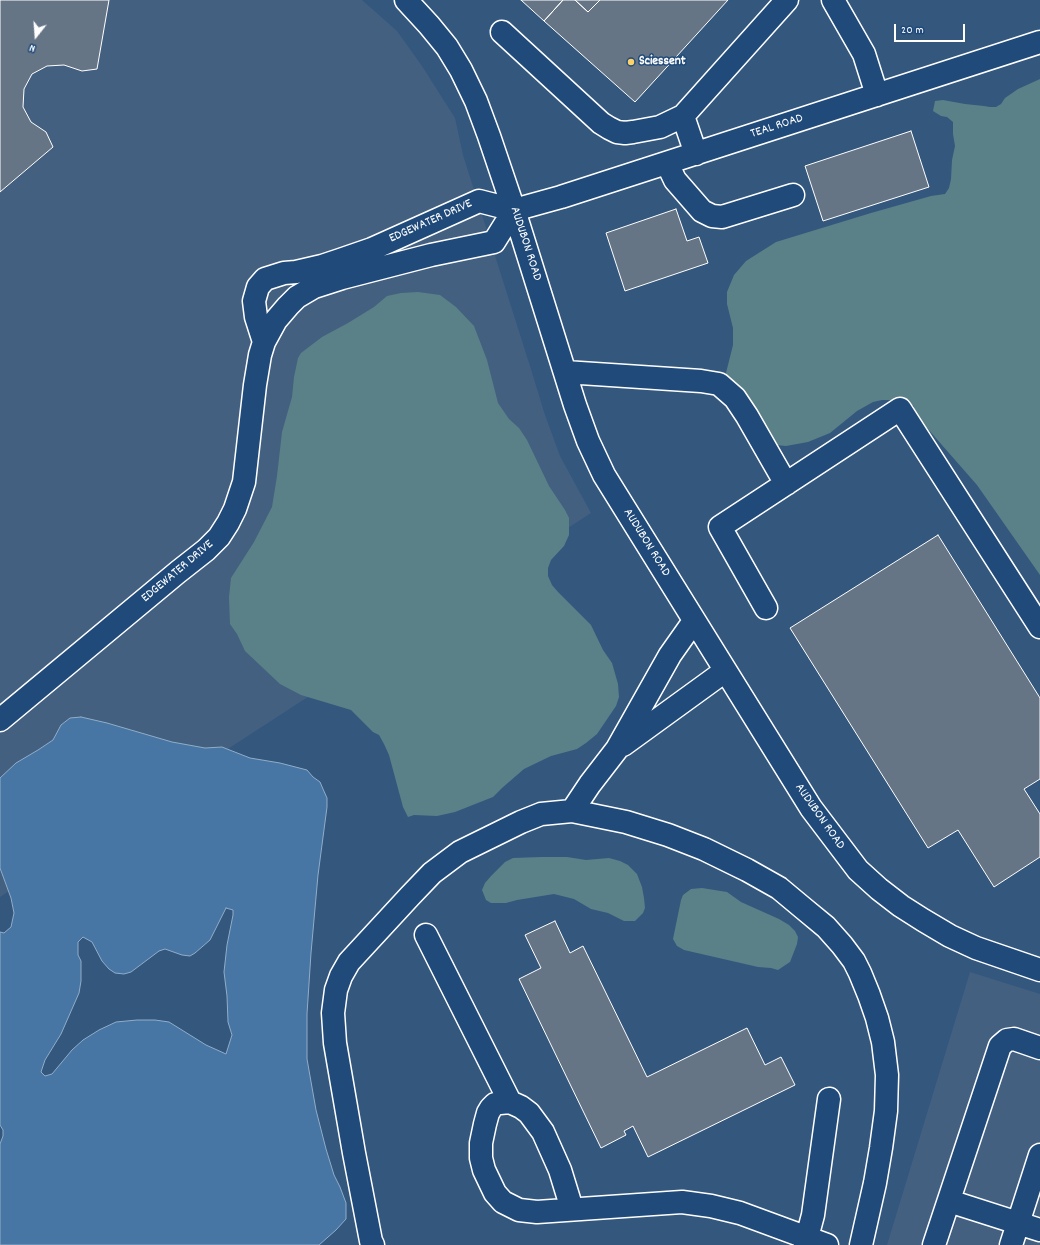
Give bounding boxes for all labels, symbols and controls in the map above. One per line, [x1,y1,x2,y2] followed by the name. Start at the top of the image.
[16,16,56,56] north arrow
[896,16,967,42] scale bar
[901,22,924,39] text: 20 m
[28,39,37,56] text: N
[639,54,686,70] place label: Sciessent
[626,57,636,67] marker: Sciessent
[749,111,805,143] street label: TEAL ROAD
[387,197,475,247] street label: EDGEWATER DRIVE
[506,205,544,283] street label: AUDUBON ROAD
[619,506,673,580] street label: AUDUBON ROAD
[139,537,217,607] street label: EDGEWATER DRIVE
[791,781,847,853] street label: AUDUBON ROAD

